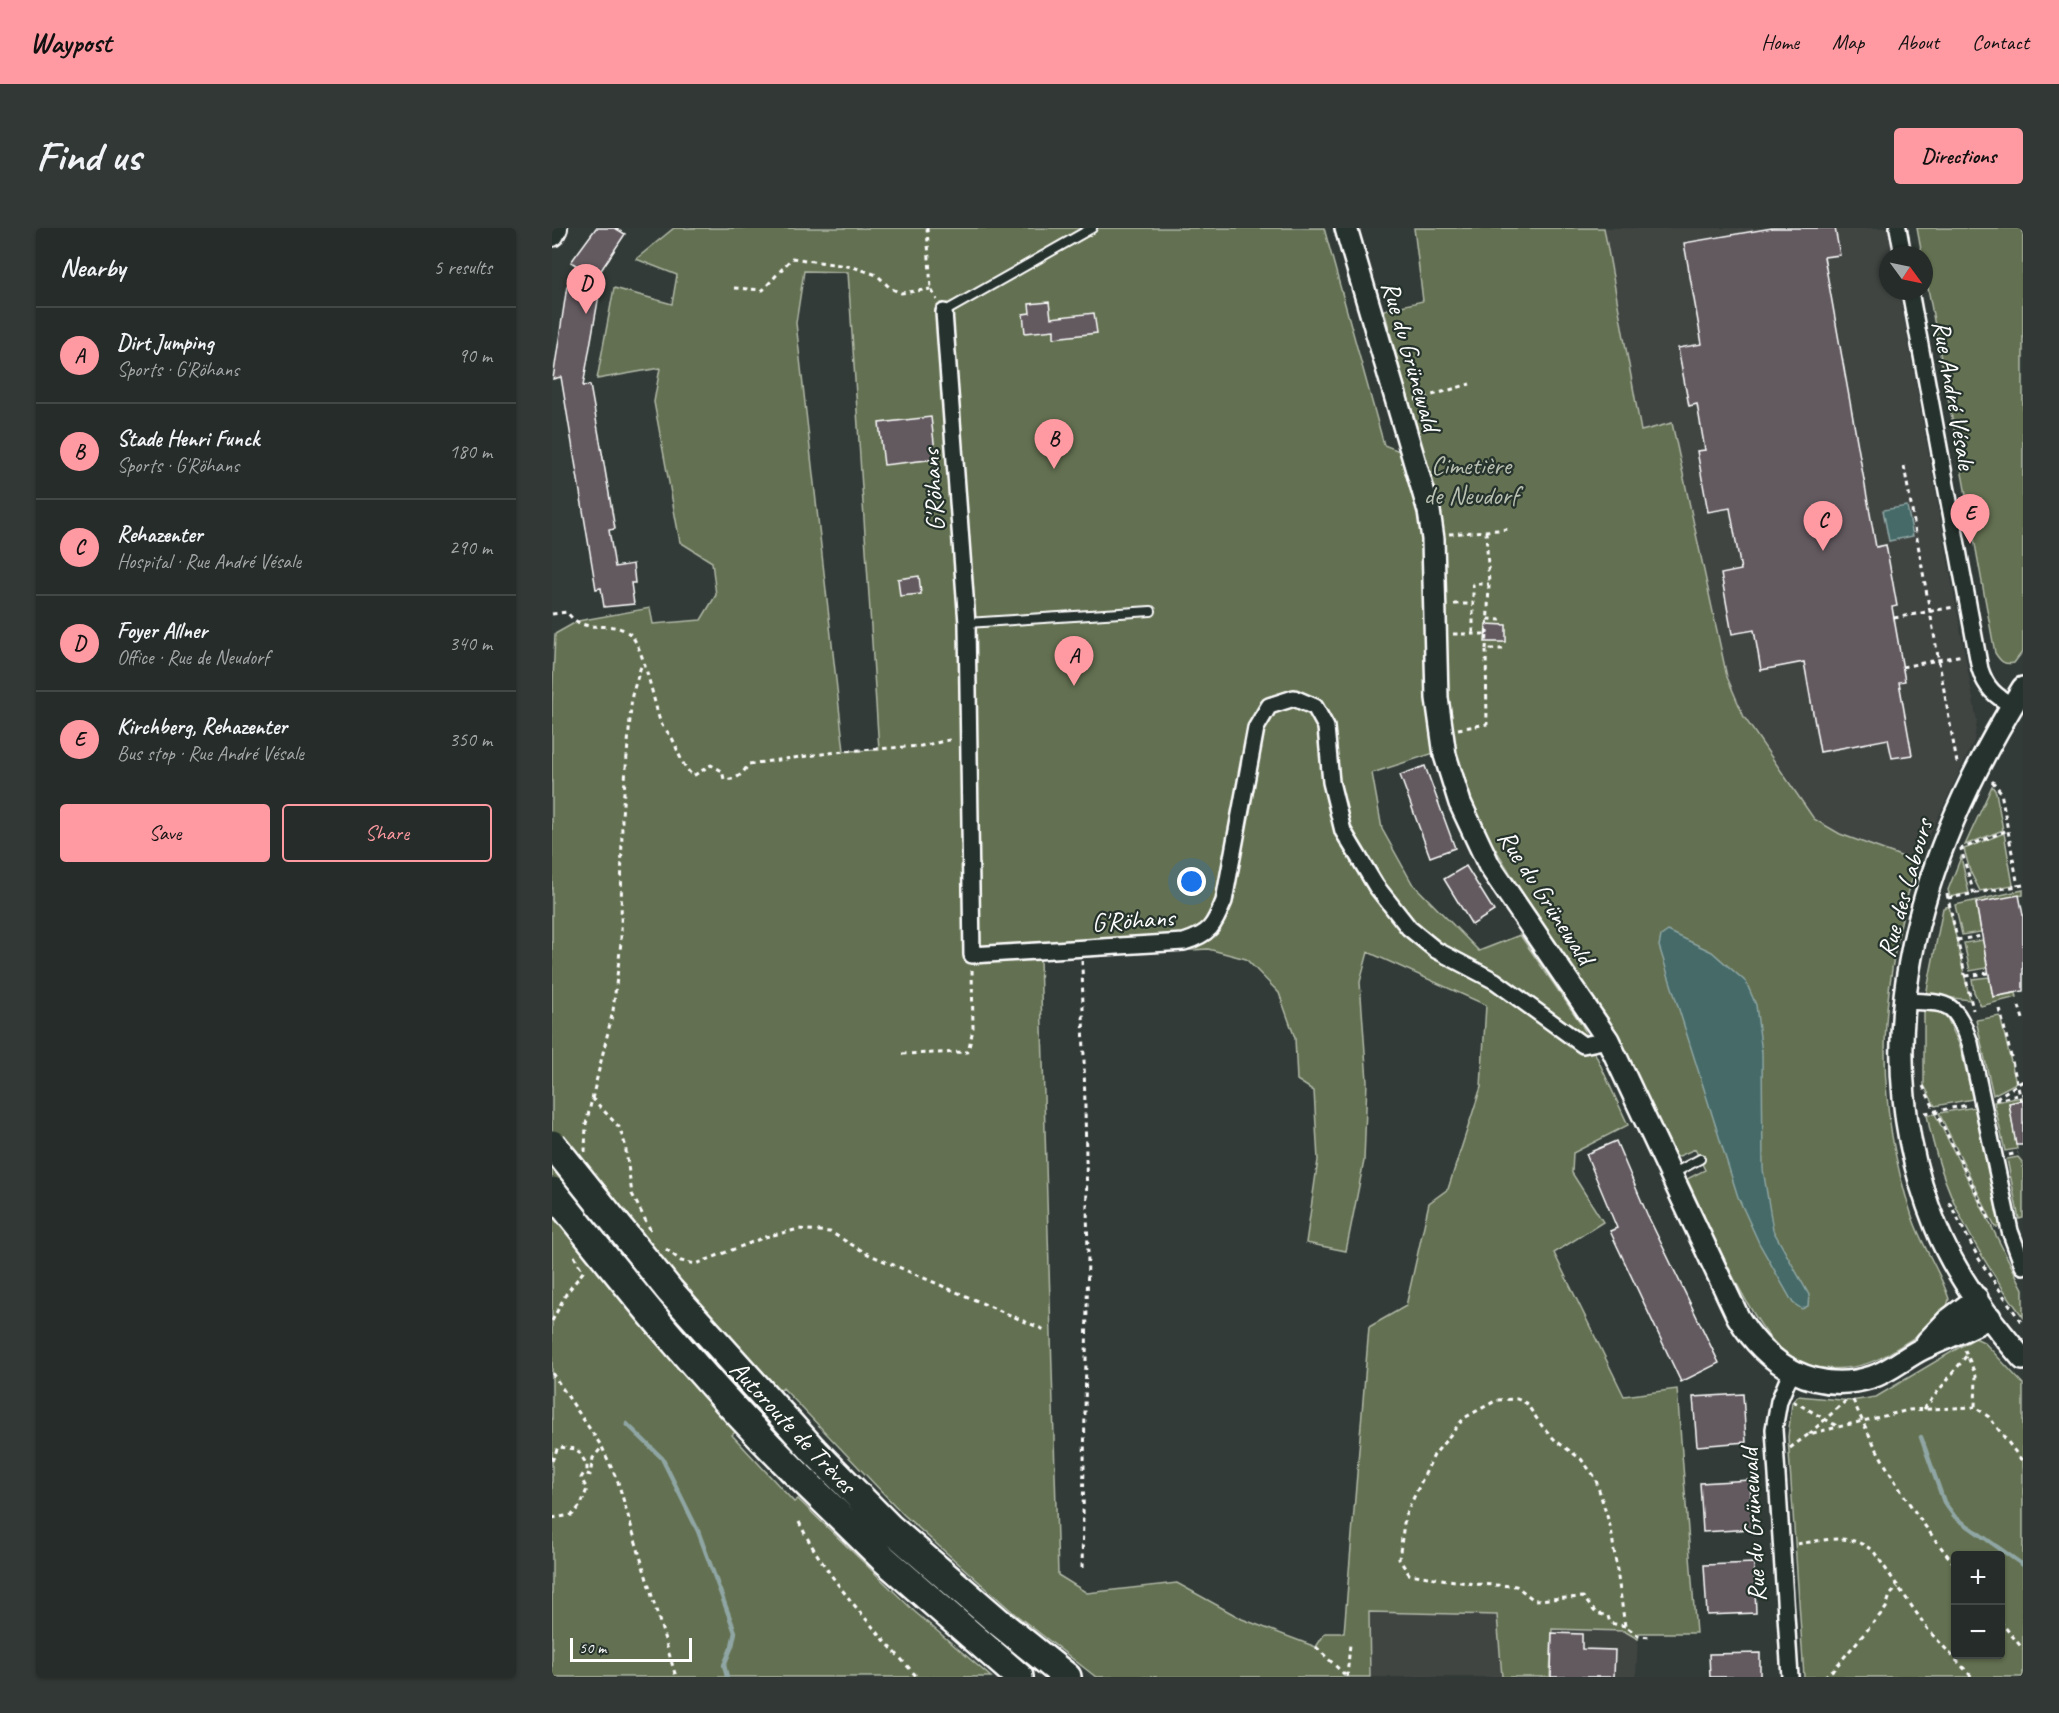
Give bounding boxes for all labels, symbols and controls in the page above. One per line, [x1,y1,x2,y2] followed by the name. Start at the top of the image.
[30,25,111,60] text: Waypost
[1761,29,1799,55] text: Home
[1832,29,1864,55] text: Map
[1897,29,1939,55] text: About
[1972,29,2029,55] text: Contact
[1894,128,2023,184] button: Directions
[36,130,141,183] text: Find us
[1879,246,1933,300] north arrow
[60,251,125,284] text: Nearby
[433,255,492,280] text: 5 results
[567,264,606,314] pin: D
[1374,277,1449,438] street label: Rue du Grünewald
[1925,318,1984,474] street label: Rue André Vésale
[117,329,213,357] text: Dirt Jumping
[74,343,85,368] text: A
[458,343,492,368] text: 90 m
[117,357,239,382] text: Sports · G'Röhans
[1034,420,1074,469] pin: B
[117,425,259,453] text: Stade Henri Funck
[74,439,85,464] text: B
[449,439,492,464] text: 180 m
[914,445,952,532] street label: G'Röhans
[1424,449,1524,512] park label: Cimetière de Neudorf
[117,453,239,478] text: Sports · G'Röhans
[1950,494,1990,544] pin: E
[1804,502,1842,551] pin: C
[117,521,202,549] text: Rehazenter
[75,535,84,560] text: C
[449,535,492,560] text: 290 m
[117,549,301,574] text: Hospital · Rue André Vésale
[117,617,207,645] text: Foyer Allner
[74,631,85,656] text: D
[449,631,492,656] text: 340 m
[1054,636,1094,686] pin: A
[117,645,269,670] text: Office · Rue de Neudorf
[117,713,287,741] text: Kirchberg, Rehazenter
[74,727,85,752] text: E
[449,727,492,752] text: 350 m
[117,741,304,766] text: Bus stop · Rue André Vésale
[60,804,270,862] button: Save
[282,804,492,862] button: Share
[1870,813,1941,961] street label: Rue des Labours
[1490,823,1604,974] street label: Rue du Grünewald
[1177,867,1206,896] your location
[1091,901,1178,939] street label: G'Röhans
[723,1353,865,1502] street label: Autoroute de Trèves
[1732,1443,1774,1603] street label: Rue du Grünewald
[1951,1551,2005,1659] map controls
[1951,1551,2005,1605] button: +
[1951,1605,2005,1659] button: −
[570,1635,692,1662] scale bar
[579,1638,606,1658] text: 50 m

